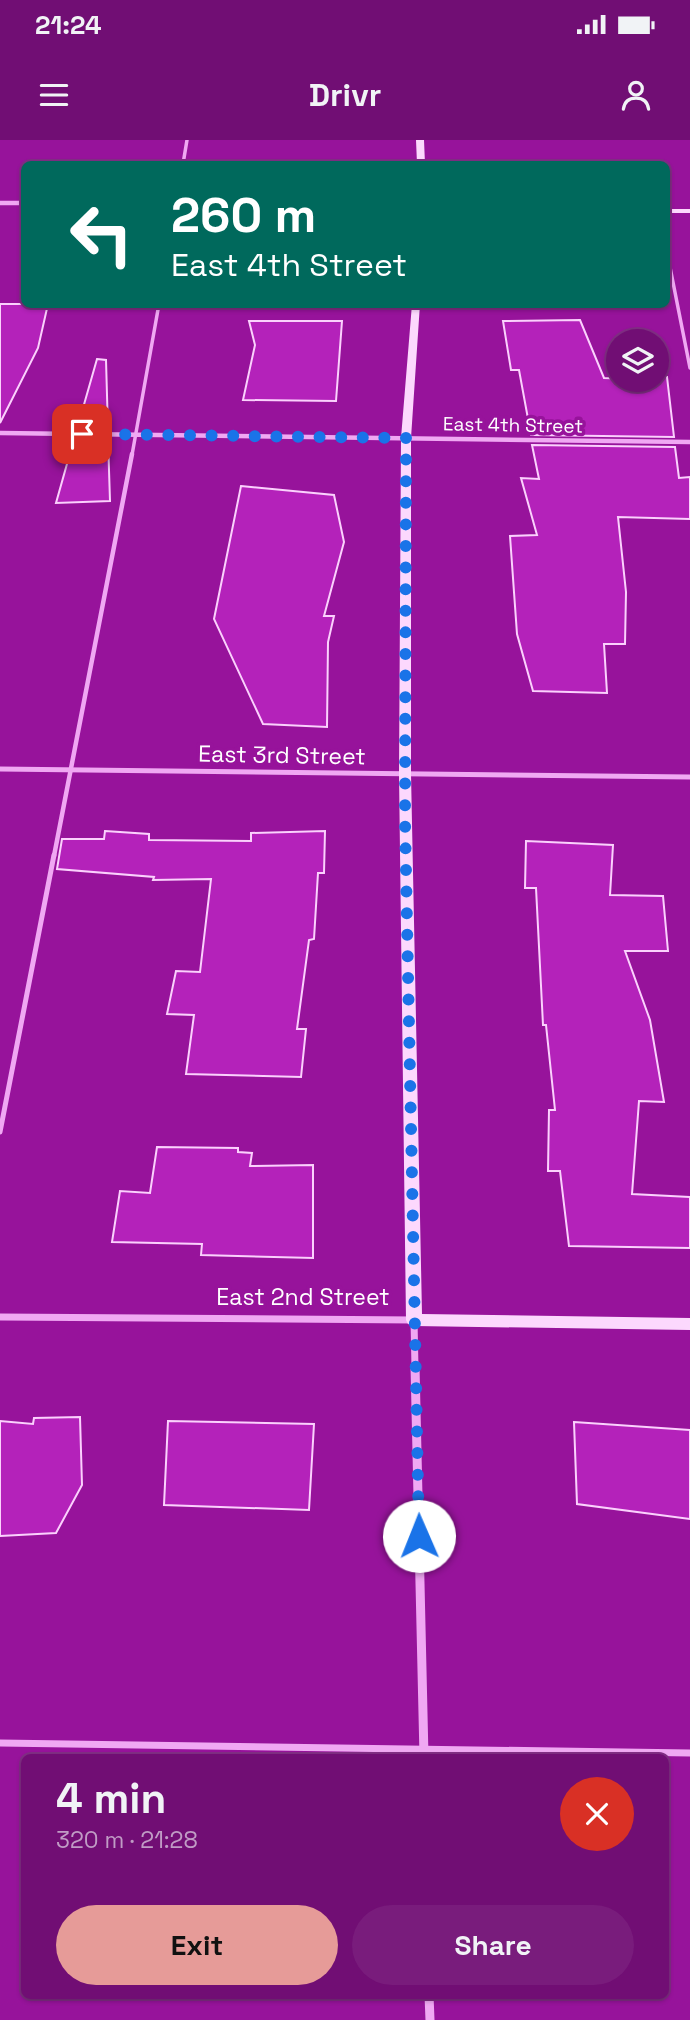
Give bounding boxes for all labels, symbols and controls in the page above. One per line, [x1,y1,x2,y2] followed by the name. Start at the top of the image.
[35,8,102,42] text: 21:24
[309,75,381,115] text: Drivr
[35,76,73,114] icon: menu
[617,76,655,114] icon: person
[171,184,316,246] text: 260 m
[56,189,147,280] icon: left
[171,245,407,285] text: East 4th Street
[606,329,669,392] map controls
[606,329,669,392] button: layers
[52,404,112,464] pin
[443,411,583,439] street label: East 4th Street
[63,415,101,453] icon: arrive
[198,739,366,771] street label: East 3rd Street
[216,1282,390,1312] street label: East 2nd Street
[382,1499,456,1573] position arrow
[56,1772,166,1825] text: 4 min
[560,1777,634,1851] button: close
[56,1825,198,1855] text: 320 m · 21:28
[56,1905,338,1985] button: Exit
[352,1905,634,1985] button: Share

